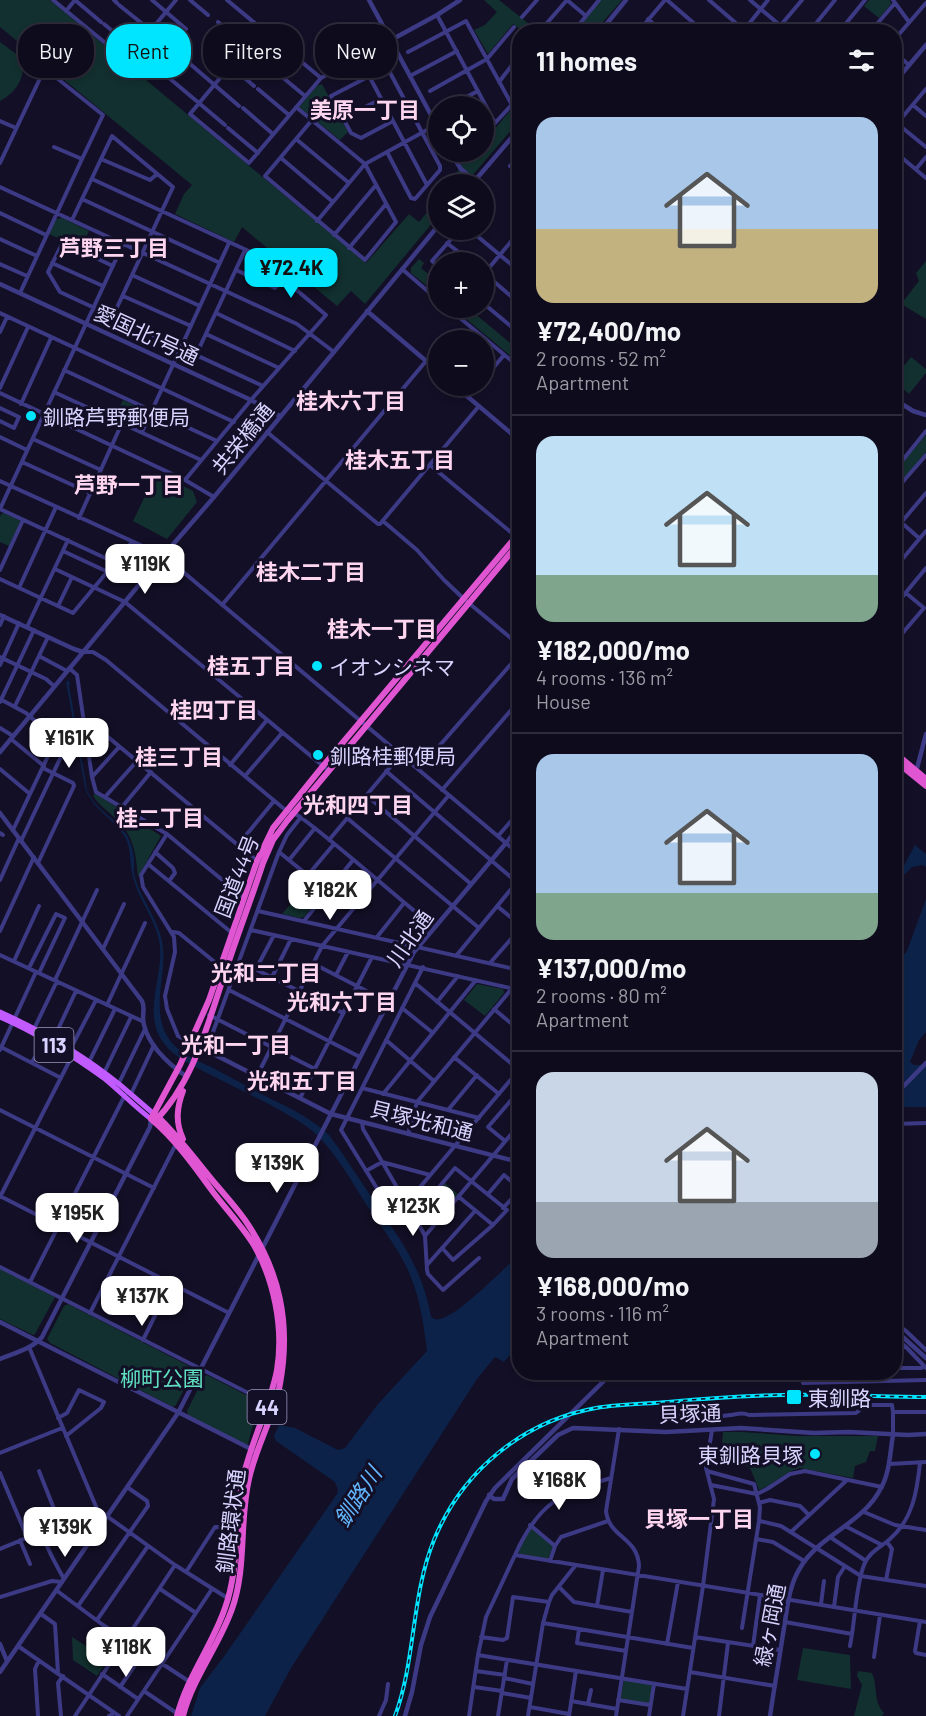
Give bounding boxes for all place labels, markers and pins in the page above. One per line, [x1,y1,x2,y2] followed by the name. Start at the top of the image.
[242,248,340,299] pin: ¥72.4K
[43,404,190,429] place label: 釧路芦野郵便局
[24,409,38,423] marker: 釧路芦野郵便局
[103,544,187,595] pin: ¥119K
[329,654,455,679] place label: イオンシネマ
[310,659,324,673] marker: イオンシネマ
[27,718,111,769] pin: ¥161K
[330,743,456,768] place label: 釧路桂郵便局
[311,748,325,762] marker: 釧路桂郵便局
[288,870,372,921] pin: ¥182K
[235,1143,319,1194] pin: ¥139K
[371,1186,455,1237] pin: ¥123K
[35,1193,119,1244] pin: ¥195K
[100,1276,184,1327] pin: ¥137K
[808,1385,871,1410] place label: 東釧路
[785,1388,803,1406] marker: 東釧路
[698,1442,803,1467] place label: 東釧路貝塚
[808,1447,822,1461] marker: 東釧路貝塚
[517,1460,601,1511] pin: ¥168K
[23,1507,107,1558] pin: ¥139K
[84,1627,168,1678] pin: ¥118K

